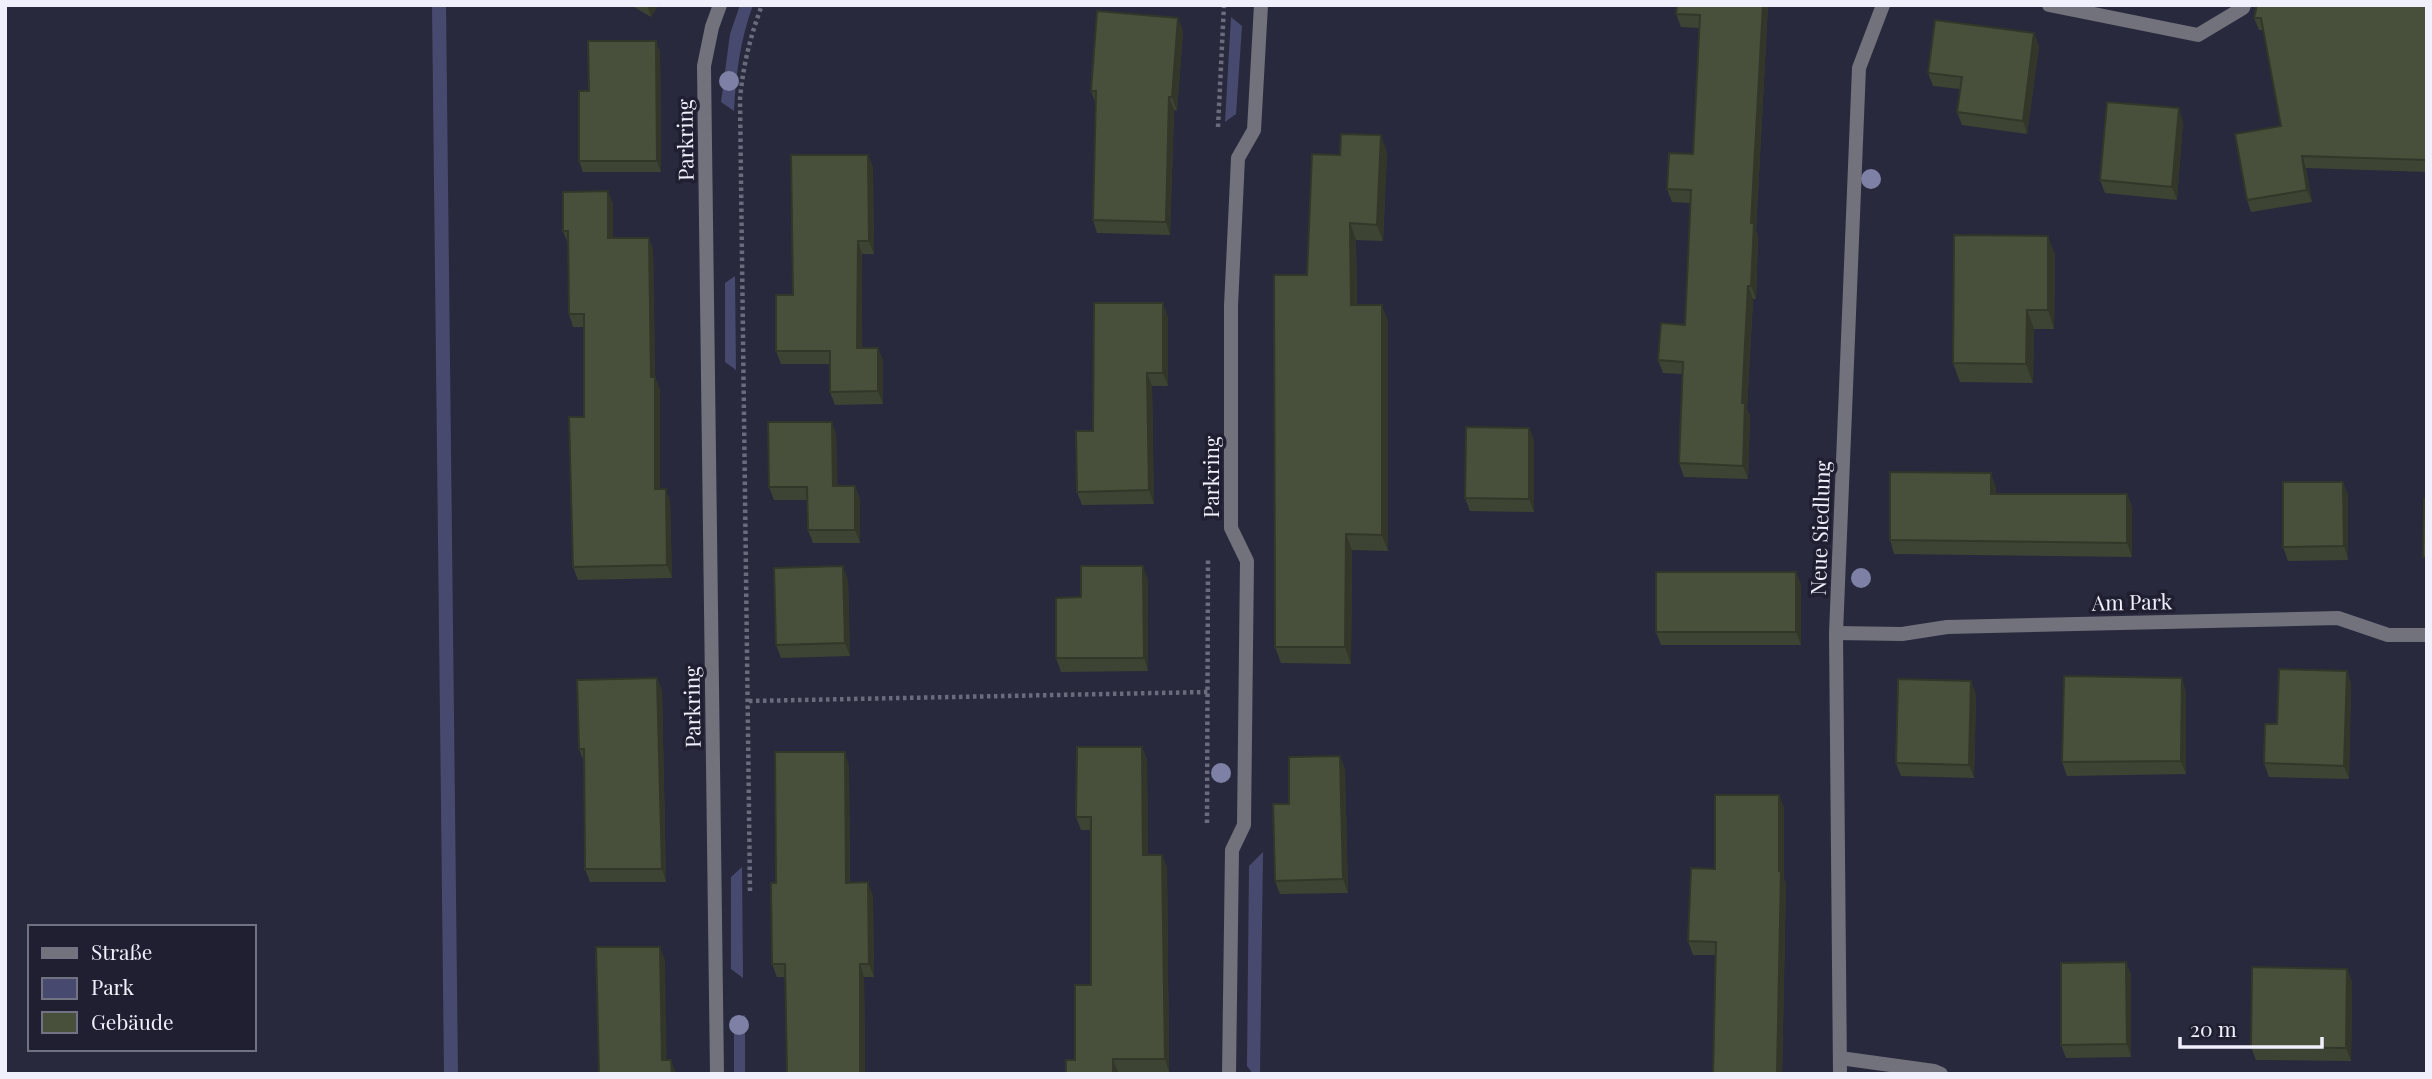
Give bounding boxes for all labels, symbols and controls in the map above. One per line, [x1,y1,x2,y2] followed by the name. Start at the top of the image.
[669,99,699,181] street label: Parkring
[1196,436,1224,518] street label: Parkring
[1803,460,1835,596] street label: Neue Siedlung
[2091,586,2173,616] street label: Am Park
[676,666,706,748] street label: Parkring
[28,925,256,1051] legend
[91,937,152,965] text: Straße
[91,972,135,1000] text: Park
[2180,1006,2322,1050] scale bar
[91,1007,174,1035] text: Gebäude
[2190,1014,2237,1042] text: 20 m

